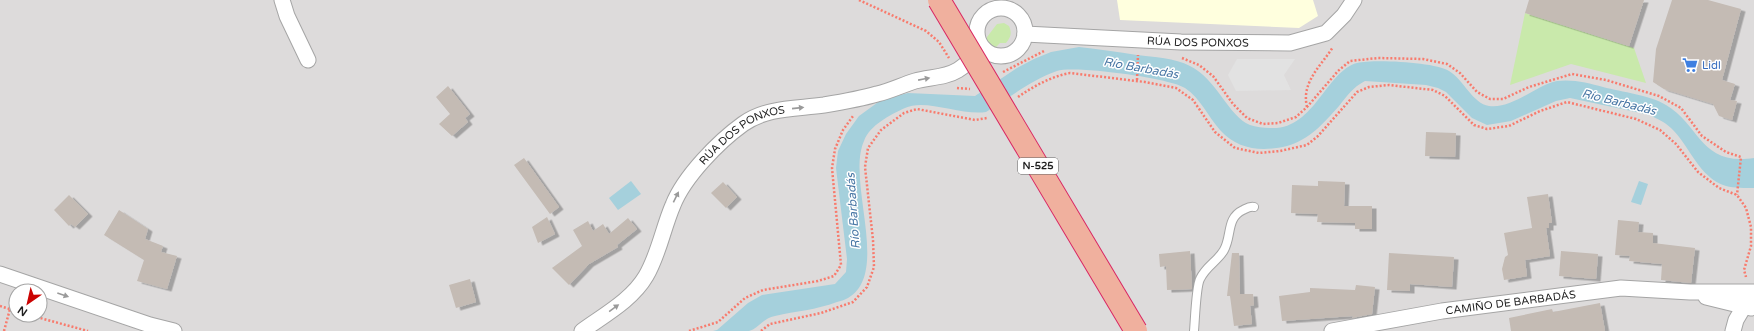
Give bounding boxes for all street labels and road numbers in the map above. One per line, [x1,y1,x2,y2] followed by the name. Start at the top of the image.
[1147,33,1249,49] street label: RÚA DOS PONXOS
[696,103,786,167] street label: RÚA DOS PONXOS
[1018,158,1058,174] road number: N-525
[1445,287,1577,317] street label: CAMIÑO DE BARBADÁS

